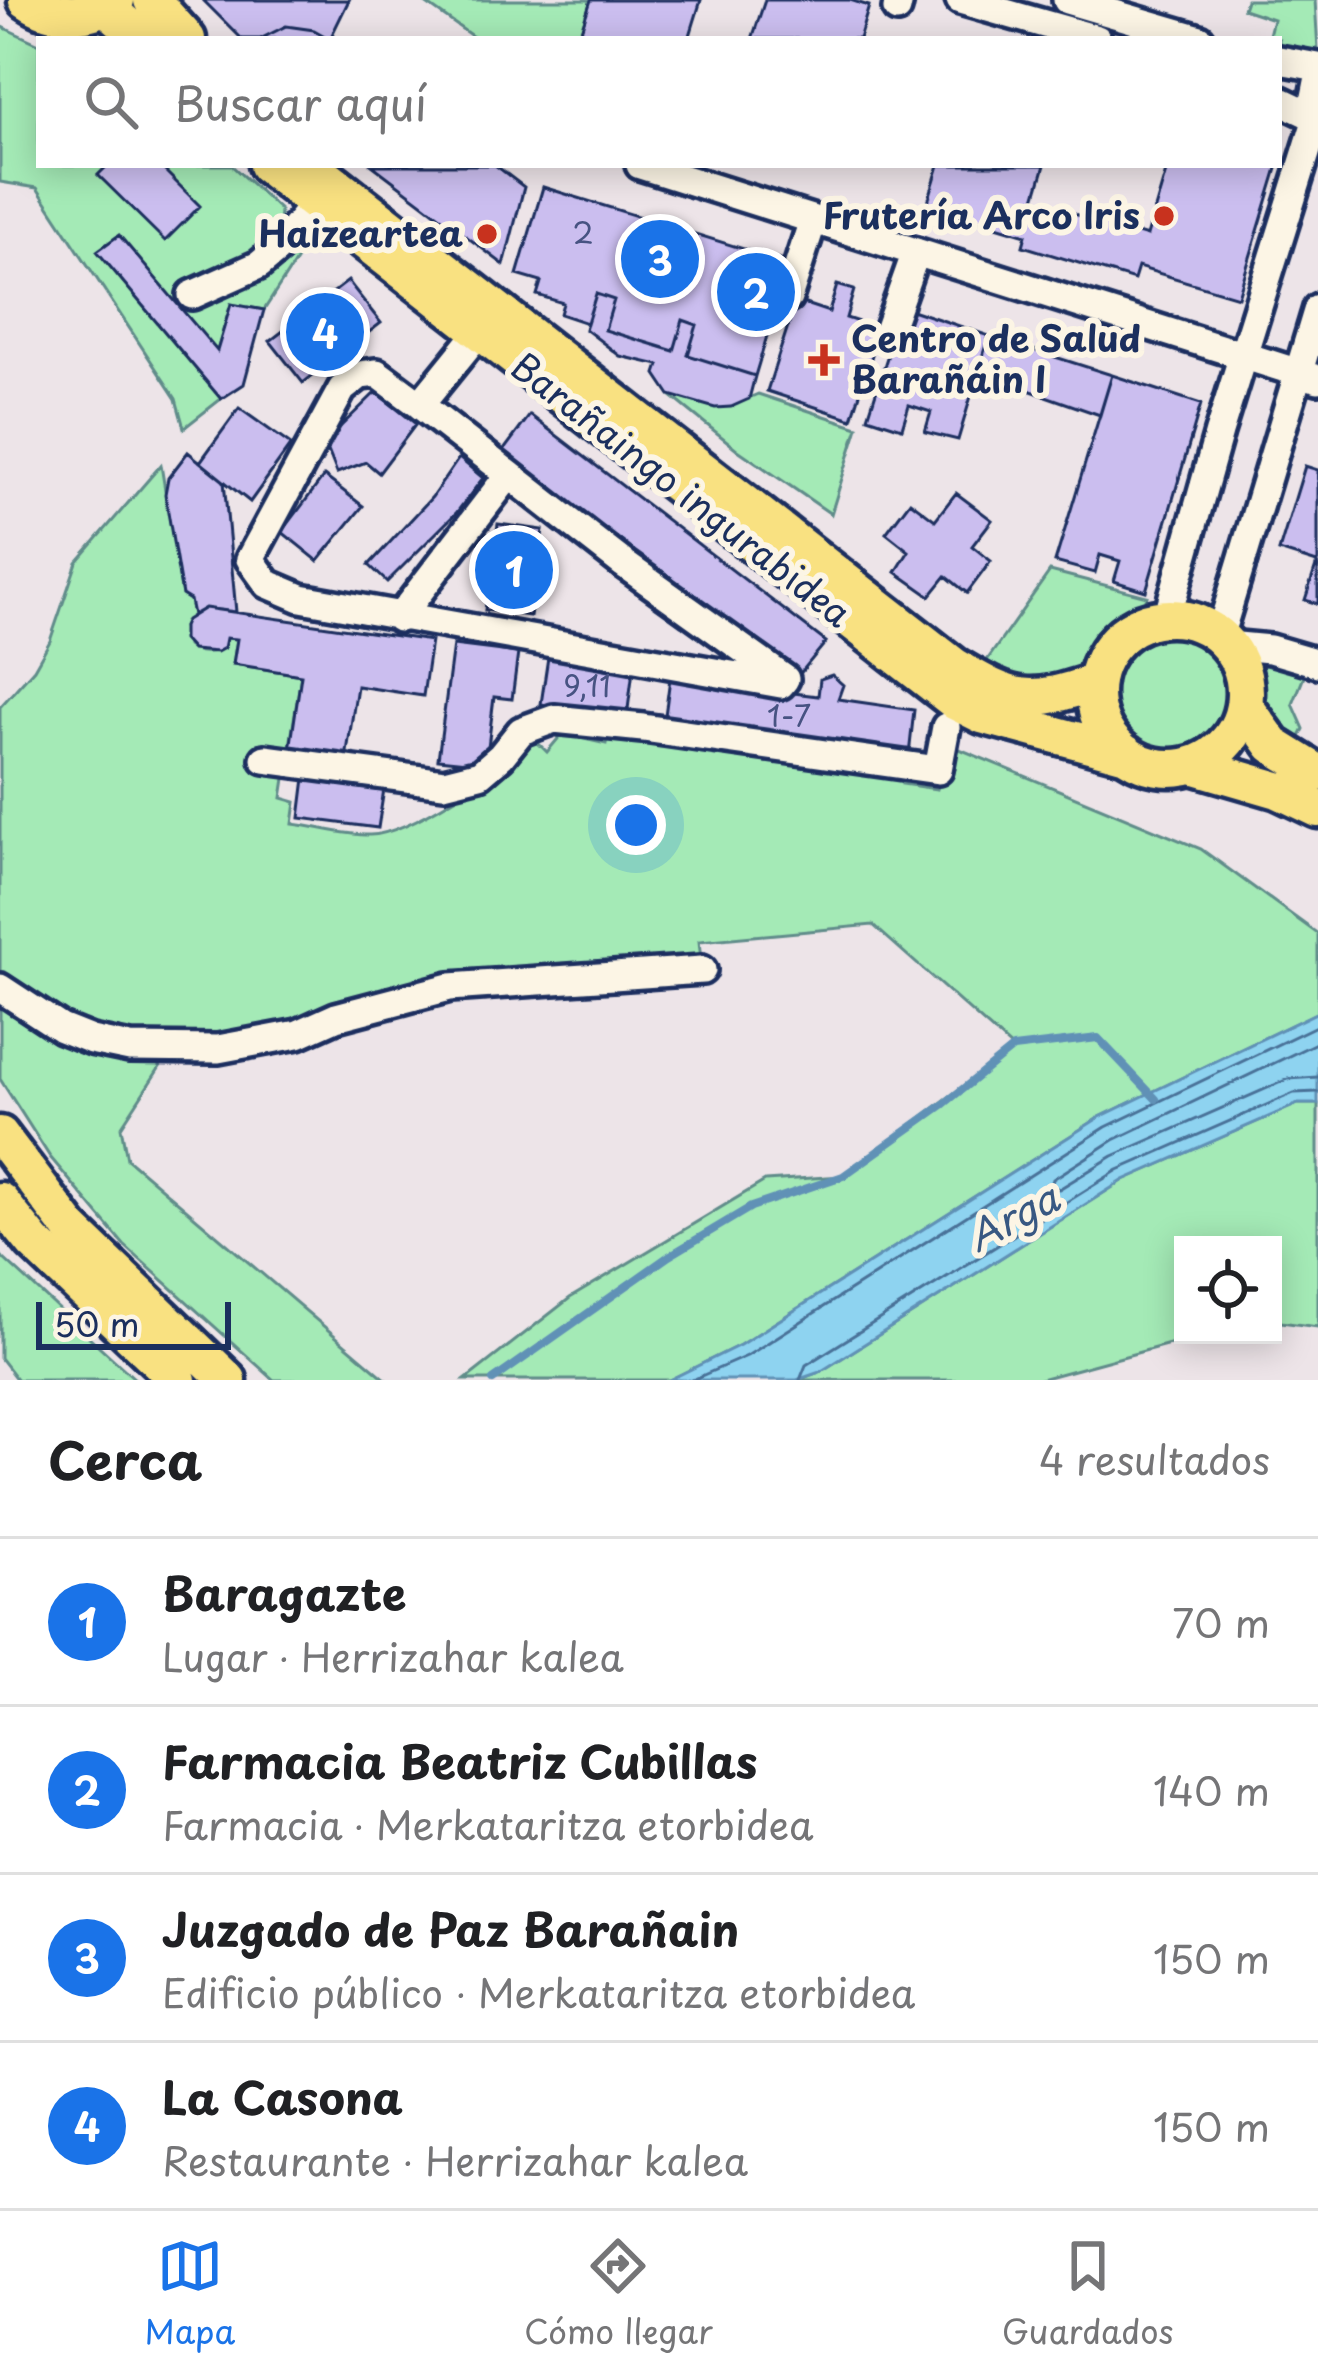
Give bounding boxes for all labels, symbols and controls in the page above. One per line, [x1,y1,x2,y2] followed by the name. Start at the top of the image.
[36,36,1282,168] search box
[174,68,427,136] text: Buscar aquí
[78,69,144,135] icon: search
[822,187,1140,241] place label: Frutería Arco Iris
[1151,203,1177,229] marker: Frutería Arco Iris
[258,205,464,259] place label: Haizeartea
[572,209,594,254] house number: 2
[621,214,699,304] pin: 3
[474,221,500,247] marker: Haizeartea
[717,247,795,337] pin: 2
[286,287,364,377] pin: 4
[851,310,1141,405] place label: Centro de Salud Barañáin I
[501,338,864,639] street label: Barañaingo ingurabidea
[808,344,840,376] marker: Centro de Salud Barañáin I
[475,525,553,615] pin: 1
[563,662,611,707] house number: 9,11
[767,692,811,737] house number: 1-7
[606,795,666,855] your location
[955,1166,1070,1264] water label: Arga
[1174,1236,1282,1344] map controls
[1174,1236,1282,1344] button: locate
[36,1296,231,1349] scale bar
[54,1298,140,1348] text: 50 m
[48,1420,202,1497] text: Cerca
[1039,1429,1270,1488] text: 4 resultados
[162,1558,406,1626] text: Baragazte
[78,1592,96,1651] text: 1
[1172,1592,1270,1651] text: 70 m
[162,1626,624,1685] text: Lugar · Herrizahar kalea
[162,1726,758,1794] text: Farmacia Beatriz Cubillas
[73,1760,101,1819] text: 2
[1153,1760,1270,1819] text: 140 m
[162,1794,813,1853] text: Farmacia · Merkataritza etorbidea
[162,1894,739,1962] text: Juzgado de Paz Barañain
[74,1928,100,1987] text: 3
[1153,1928,1270,1987] text: 150 m
[162,1962,915,2021] text: Edificio público · Merkataritza etorbidea
[162,2062,403,2130] text: La Casona
[74,2096,100,2155] text: 4
[1153,2096,1270,2155] text: 150 m
[162,2130,748,2189] text: Restaurante · Herrizahar kalea
[144,2233,235,2355] tab: Mapa
[524,2233,713,2355] tab: Cómo llegar
[1002,2233,1174,2355] tab: Guardados

